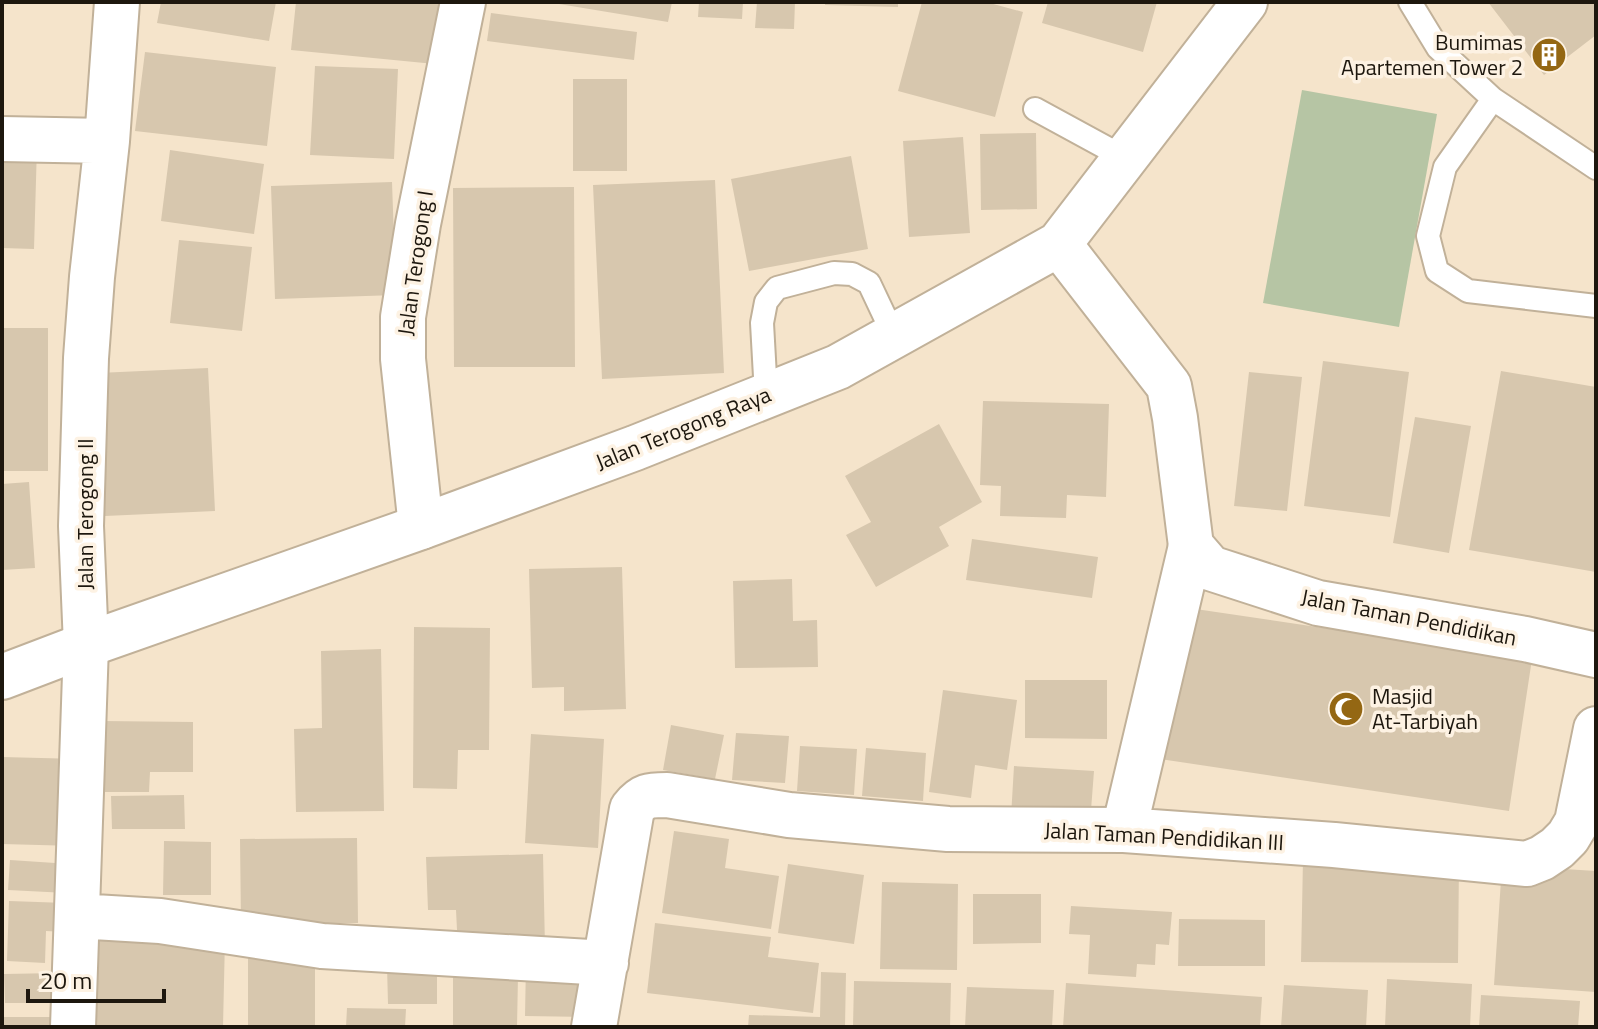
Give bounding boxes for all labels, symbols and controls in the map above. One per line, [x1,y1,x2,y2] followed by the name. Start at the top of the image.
[1341,25,1523,84] place label: Bumimas Apartemen Tower 2
[1530,36,1568,74] building icon: Bumimas Apartemen Tower 2
[388,188,442,338] street label: Jalan Terogong I
[590,377,776,479] street label: Jalan Terogong Raya
[68,438,102,590] street label: Jalan Terogong II
[1298,579,1520,655] street label: Jalan Taman Pendidikan
[1372,679,1478,738] place label: Masjid At-Tarbiyah
[1327,690,1365,728] mosque icon: Masjid At-Tarbiyah
[1043,813,1285,859] street label: Jalan Taman Pendidikan III
[28,953,164,1003] scale bar
[40,962,92,998] text: 20 m

